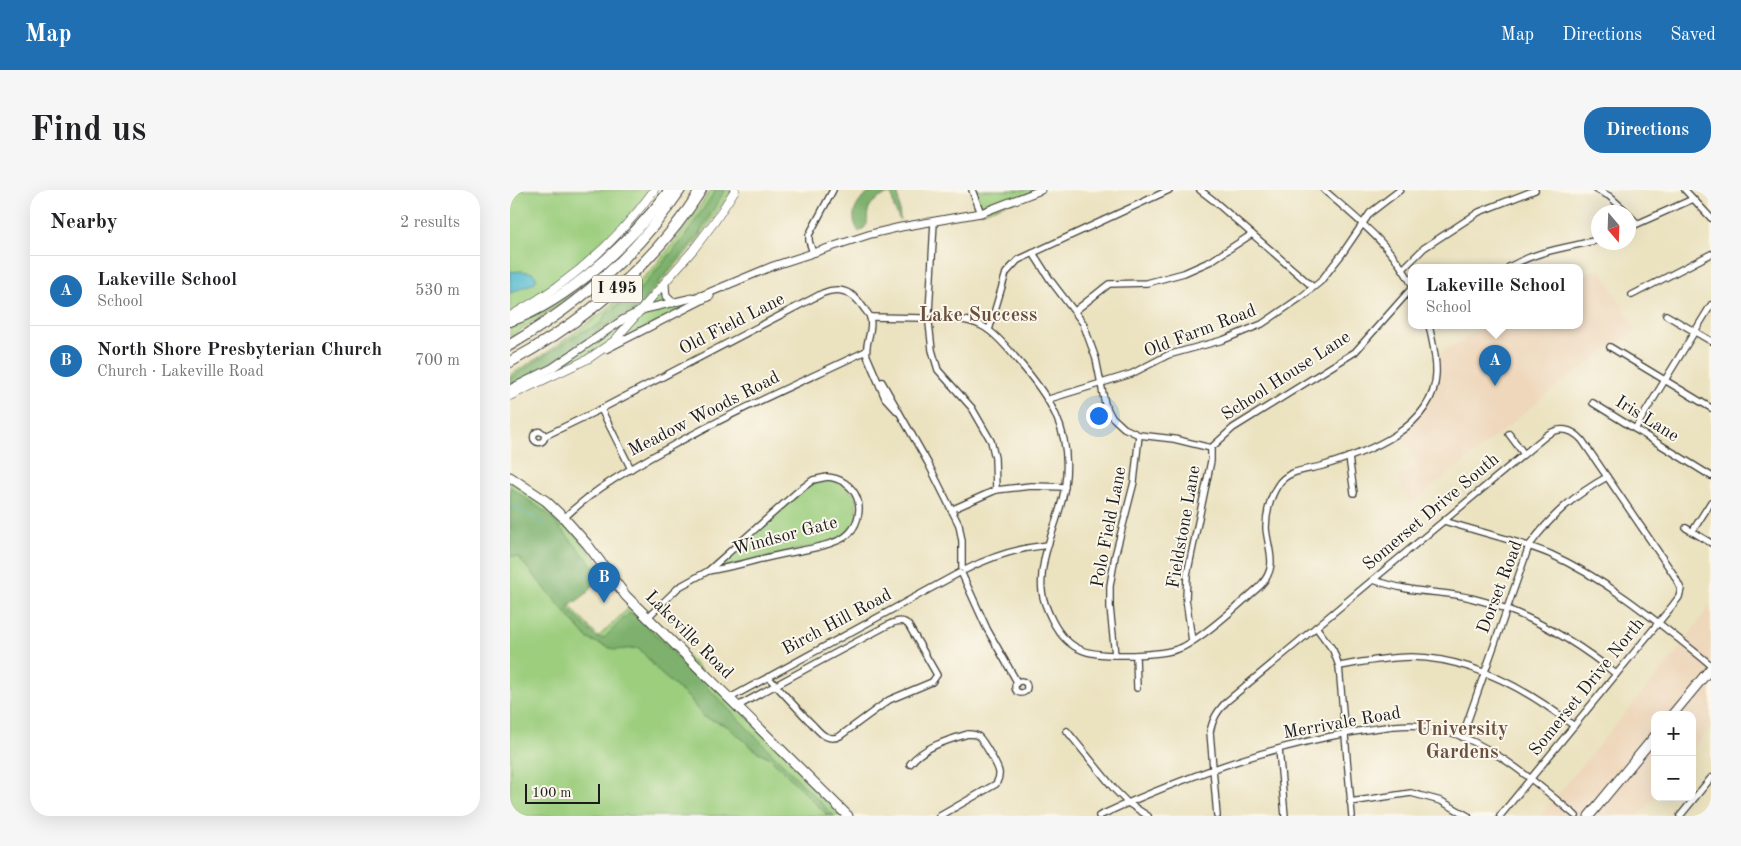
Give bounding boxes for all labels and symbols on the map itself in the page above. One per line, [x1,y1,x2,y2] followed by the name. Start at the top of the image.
[1591,205,1636,250] north arrow
[592,276,642,302] road number: I 495
[676,290,788,358] street label: Old Field Lane
[1141,301,1259,361] street label: Old Farm Road
[919,306,1037,326] district label: Lake Success
[1218,328,1354,424] street label: School House Lane
[1479,345,1511,386] pin: A
[626,368,782,460] street label: Meadow Woods Road
[1612,393,1682,445] street label: Iris Lane
[1086,403,1112,429] your location
[1360,450,1503,574] street label: Somerset Drive South
[1164,464,1204,590] street label: Fieldstone Lane
[1088,465,1130,589] street label: Polo Field Lane
[731,513,839,559] street label: Windsor Gate
[1474,538,1526,636] street label: Dorset Road
[588,562,620,603] pin: B
[779,586,895,658] street label: Birch Hill Road
[642,588,736,682] street label: Lakeville Road
[1526,614,1648,760] street label: Somerset Drive North
[1282,704,1402,742] street label: Merrivale Road
[1416,720,1508,763] district label: University Gardens
[525,781,600,804] scale bar

